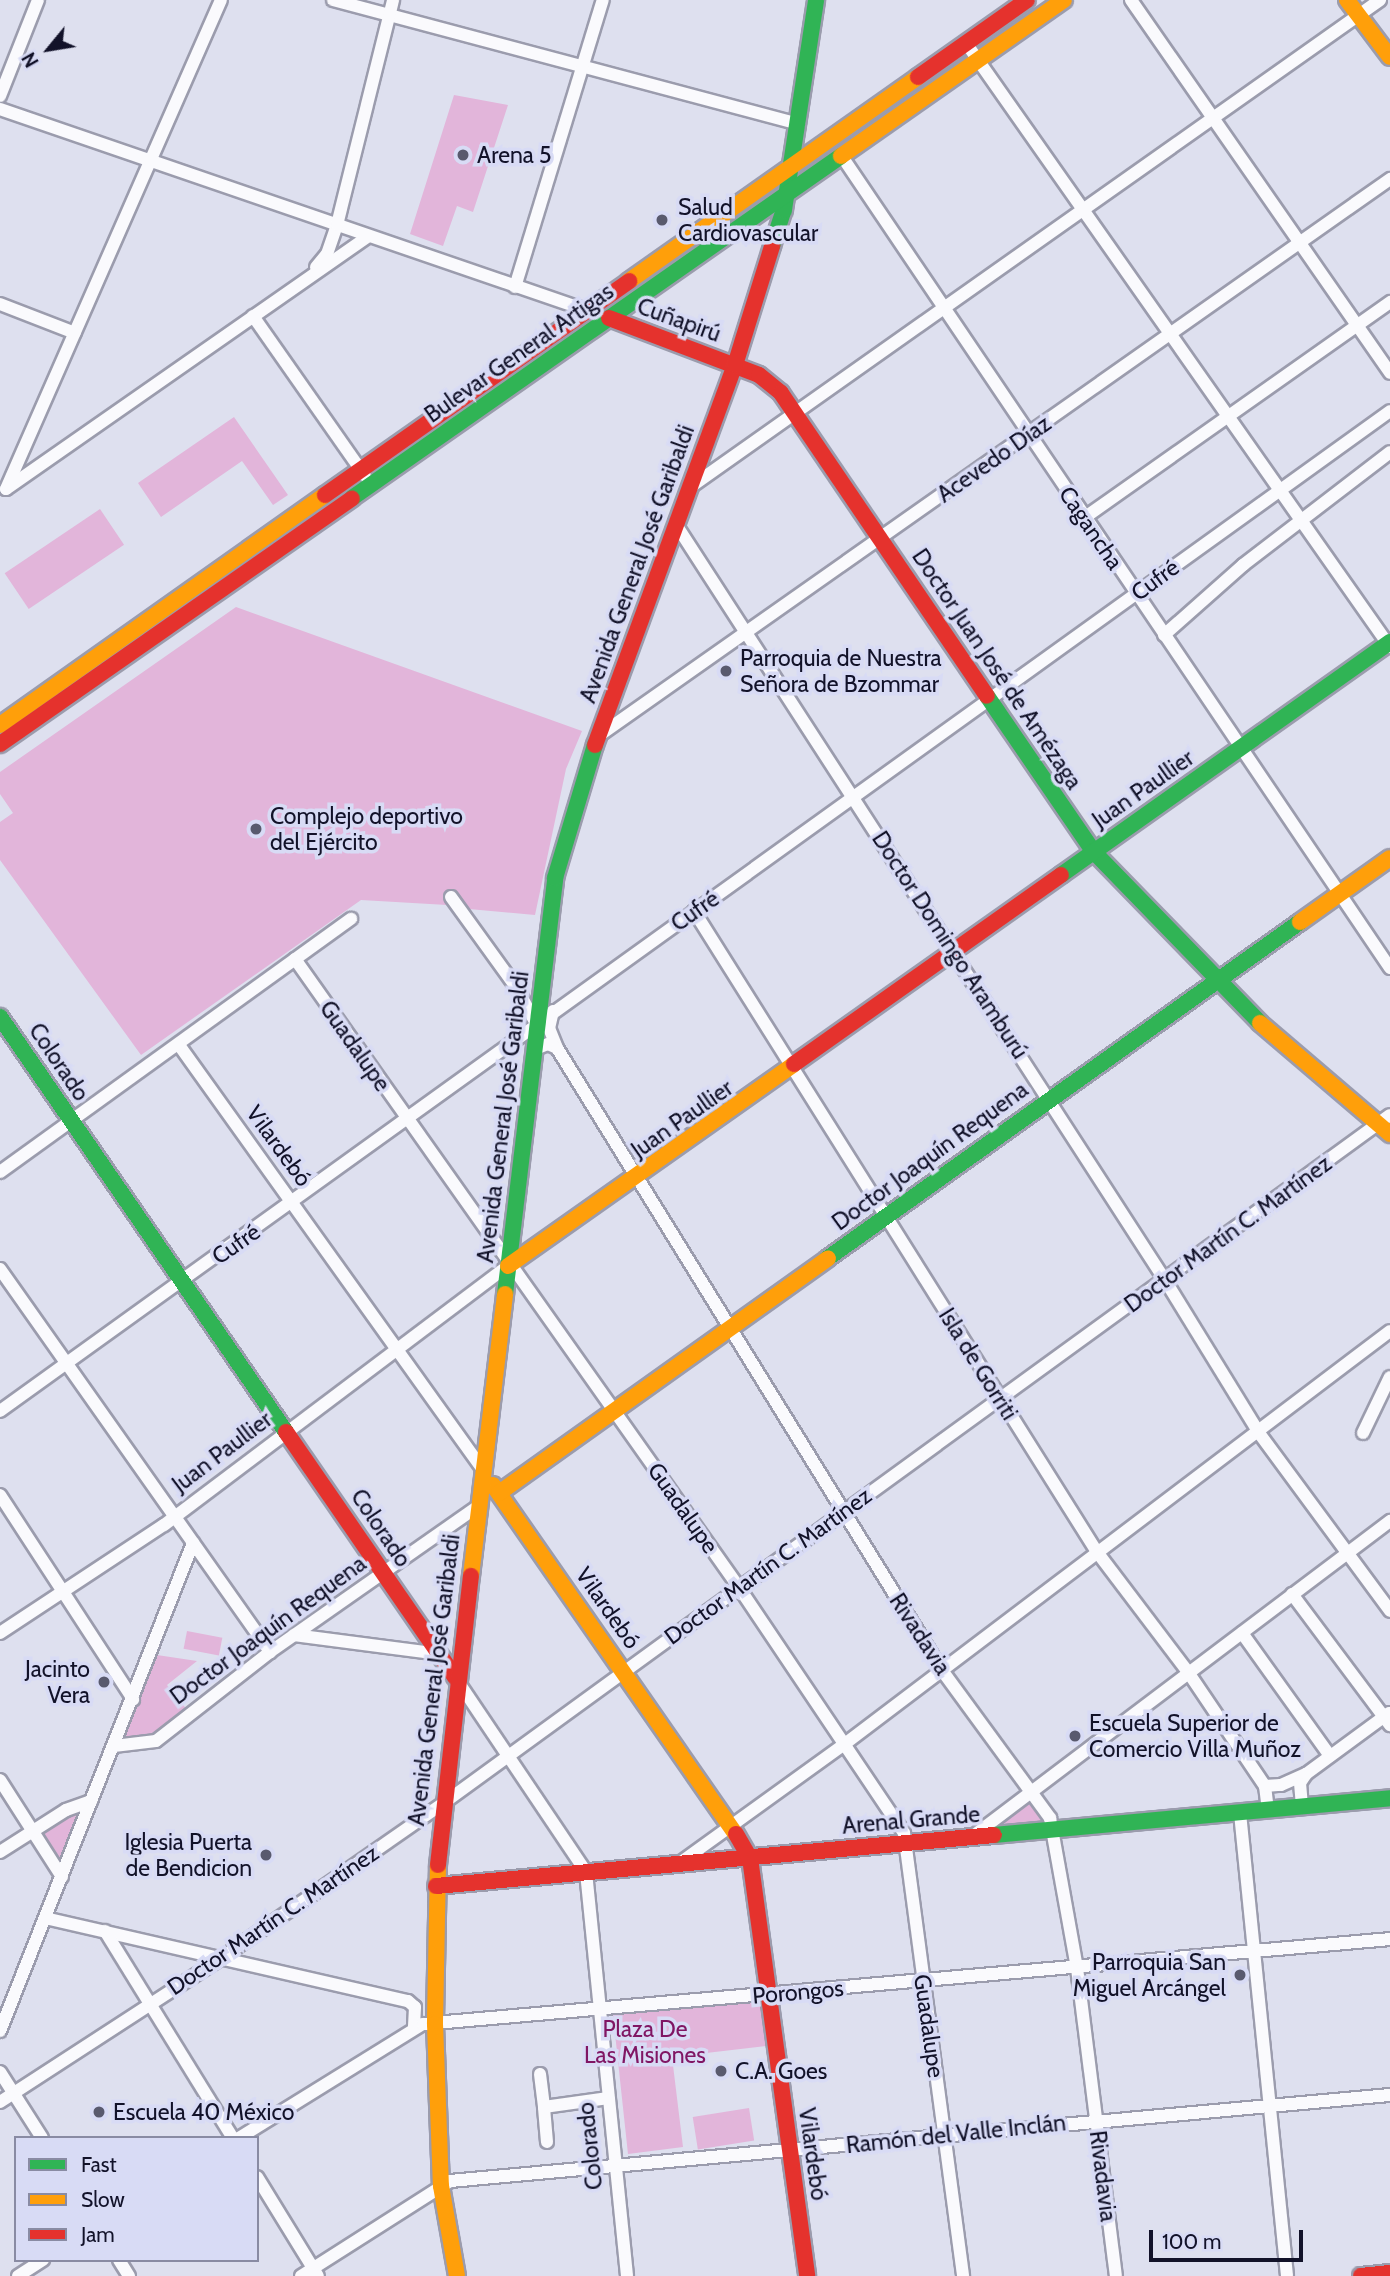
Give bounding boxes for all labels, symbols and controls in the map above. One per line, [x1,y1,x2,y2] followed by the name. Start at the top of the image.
[14,14,84,84] north arrow
[17,48,44,71] text: N
[477,141,551,169] place label: Arena 5
[455,147,471,163] marker: Arena 5
[678,193,818,247] place label: Salud Cardiovascular
[652,210,672,230] marker: Salud Cardiovascular
[419,277,619,429] street label: Bulevar General Artigas
[634,292,724,348] street label: Cuñapirú
[932,410,1056,508] street label: Acevedo Díaz
[574,421,700,707] street label: Avenida General José Garibaldi
[1053,481,1129,575] street label: Cagancha
[906,544,1088,794] street label: Doctor Juan José de Amézaga
[1126,553,1184,607] street label: Cufré
[740,644,942,698] place label: Parroquia de Nuestra Señora de Bzommar
[718,663,734,679] marker: Parroquia de Nuestra Señora de Bzommar
[1087,744,1199,834] street label: Juan Paullier
[270,802,463,856] place label: Complejo deportivo del Ejército
[248,821,264,837] marker: Complejo deportivo del Ejército
[866,826,1034,1064] street label: Doctor Domingo Aramburú
[666,885,724,937] street label: Cufré
[471,970,535,1264] street label: Avenida General José Garibaldi
[314,995,396,1097] street label: Guadalupe
[23,1018,95,1106] street label: Colorado
[626,1074,738,1164] street label: Juan Paullier
[827,1076,1033,1236] street label: Doctor Joaquín Requena
[240,1100,318,1192] street label: Vilardebó
[1119,1150,1337,1318] street label: Doctor Martín C. Martínez
[207,1218,265,1270] street label: Cufré
[933,1303,1023,1425] street label: Isla de Gorriti
[167,1406,277,1498] street label: Juan Paullier
[642,1457,724,1559] street label: Guadalupe
[659,1482,877,1650] street label: Doctor Martín C. Martínez
[345,1484,417,1572] street label: Colorado
[402,1533,466,1827] street label: Avenida General José Garibaldi
[165,1550,371,1710] street label: Doctor Joaquín Requena
[570,1562,646,1654] street label: Vilardebó
[884,1588,956,1680] street label: Rivadavia
[25,1655,90,1709] place label: Jacinto Vera
[96,1674,112,1690] marker: Jacinto Vera
[1089,1709,1301,1763] place label: Escuela Superior de Comercio Villa Muñoz
[1067,1728,1083,1744] marker: Escuela Superior de Comercio Villa Muñoz
[841,1800,981,1840] street label: Arenal Grande
[124,1828,252,1882] place label: Iglesia Puerta de Bendicion
[162,1839,384,2001] street label: Doctor Martín C. Martínez
[258,1847,274,1863] marker: Iglesia Puerta de Bendicion
[1073,1948,1226,2002] place label: Parroquia San Miguel Arcángel
[1232,1967,1248,1983] marker: Parroquia San Miguel Arcángel
[908,1972,950,2080] street label: Guadalupe
[751,1974,845,2010] street label: Porongos
[584,2015,706,2069] park label: Plaza De Las Misiones
[735,2057,827,2085] place label: C.A. Goes
[713,2063,729,2079] marker: C.A. Goes
[113,2098,294,2126] place label: Escuela 40 México
[572,2101,608,2191] street label: Colorado
[91,2104,107,2120] marker: Escuela 40 México
[793,2106,833,2202] street label: Vilardebó
[845,2109,1067,2159] street label: Ramón del Valle Inclán
[1084,2129,1122,2223] street label: Rivadavia
[14,2136,259,2262] legend
[81,2152,117,2177] text: Fast
[81,2187,125,2212] text: Slow
[1152,2216,1306,2260] scale bar
[81,2222,115,2247] text: Jam
[1162,2229,1221,2254] text: 100 m

